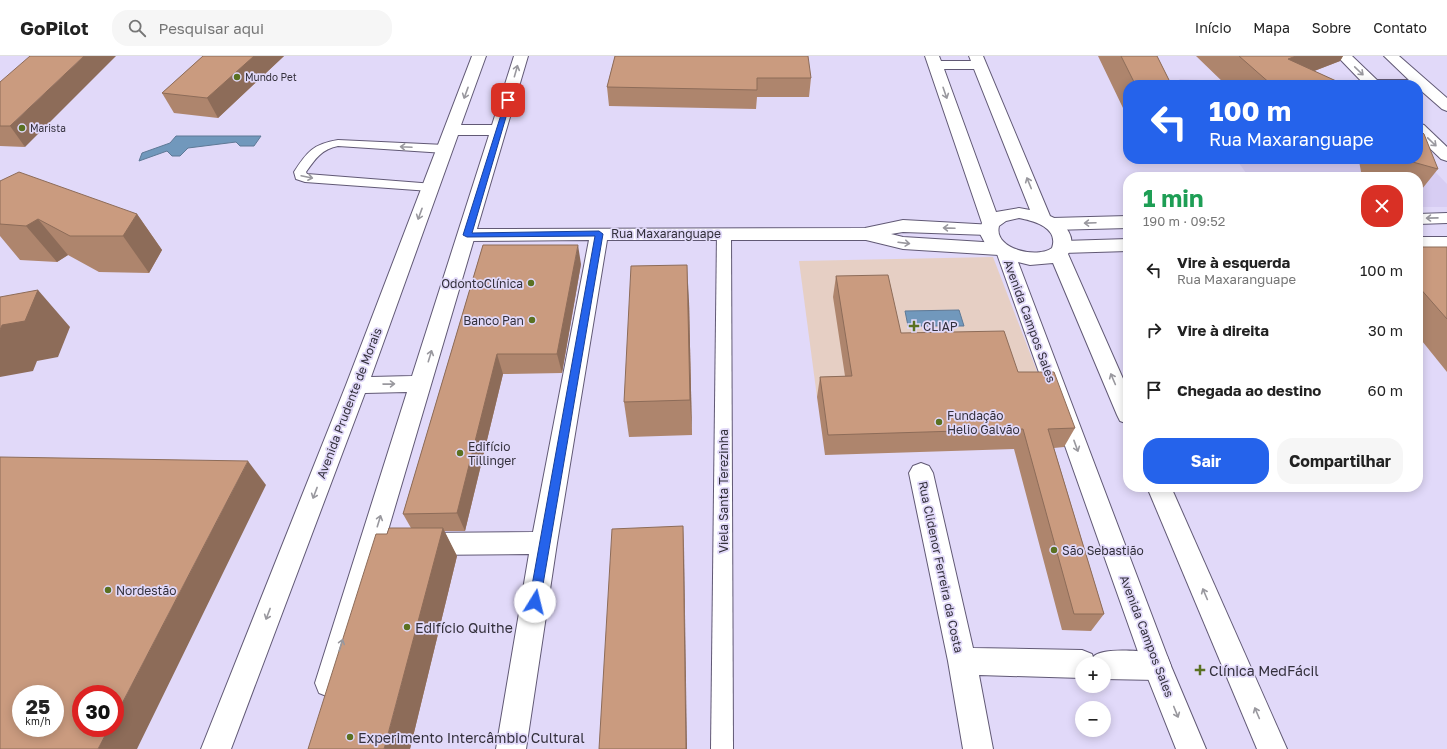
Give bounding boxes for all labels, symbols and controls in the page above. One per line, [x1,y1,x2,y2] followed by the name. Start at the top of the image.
[112,10,392,46] search box
[20,16,88,39] text: GoPilot
[126,17,148,39] icon: search
[158,19,264,37] text: Pesquisar aqui
[1195,19,1231,36] text: Início
[1253,19,1290,36] text: Mapa
[1312,19,1351,36] text: Sobre
[1373,19,1427,36] text: Contato
[513,65,520,78] one-way arrow
[1354,66,1364,75] one-way arrow
[245,71,297,83] place label: Mundo Pet
[232,72,242,82] marker: Mundo Pet
[491,83,525,117] pin
[461,86,469,98] one-way arrow
[941,86,949,98] one-way arrow
[497,89,519,111] icon: arrive
[1209,94,1291,127] text: 100 m
[1143,96,1195,148] icon: left
[30,122,66,134] place label: Marista
[17,123,27,133] marker: Marista
[1209,128,1374,150] text: Rua Maxaranguape
[1427,137,1437,146] one-way arrow
[400,143,413,150] one-way arrow
[300,174,313,182] one-way arrow
[1024,177,1032,189] one-way arrow
[1143,183,1203,212] text: 1 min
[1361,185,1403,227] button: close
[416,208,424,220] one-way arrow
[1143,213,1225,229] text: 190 m · 09:52
[1426,214,1439,222] one-way arrow
[1084,219,1097,227] one-way arrow
[943,224,956,231] one-way arrow
[611,226,721,241] street label: Rua Maxaranguape
[897,239,910,247] one-way arrow
[1177,253,1290,271] text: Vire à esquerda
[1001,258,1059,384] street label: Avenida Campos Sales
[1143,259,1165,281] icon: left
[1360,261,1403,279] text: 100 m
[1177,271,1296,287] text: Rua Maxaranguape
[441,276,523,291] place label: OdontoClínica
[526,278,536,288] marker: OdontoClínica
[463,313,524,328] place label: Banco Pan
[527,315,537,325] marker: Banco Pan
[923,319,958,334] place label: CLIAP
[1143,319,1165,341] icon: right
[908,320,920,332] marker: CLIAP
[1177,321,1269,339] text: Vire à direita
[1368,321,1403,339] text: 30 m
[313,325,385,481] street label: Avenida Prudente de Morais
[427,350,434,363] one-way arrow
[1108,374,1116,386] one-way arrow
[1143,379,1165,401] icon: arrive
[382,380,395,388] one-way arrow
[1177,381,1321,399] text: Chegada ao destino
[1368,381,1403,399] text: 60 m
[947,408,1020,437] place label: Fundação Helio Galvão
[934,417,944,427] marker: Fundação Helio Galvão
[716,429,731,553] street label: Viela Santa Terezinha
[1143,438,1269,484] button: Sair
[1277,438,1403,484] button: Compartilhar
[468,439,516,468] place label: Edifício Tillinger
[1073,440,1081,452] one-way arrow
[455,448,465,458] marker: Edifício Tillinger
[915,480,967,654] street label: Rua Clidenor Ferreira da Costa
[311,487,319,499] one-way arrow
[376,514,383,527] one-way arrow
[1062,543,1144,558] place label: São Sebastião
[1049,545,1059,555] marker: São Sebastião
[1117,573,1177,699] street label: Avenida Campos Sales
[514,581,556,623] position arrow
[116,583,176,598] place label: Nordestão
[103,585,113,595] marker: Nordestão
[1201,588,1208,600] one-way arrow
[264,608,272,620] one-way arrow
[415,619,513,636] place label: Edifício Quithe
[402,622,412,632] marker: Edifício Quithe
[338,639,345,652] one-way arrow
[1075,657,1111,737] map controls
[1075,657,1111,693] button: +
[1209,662,1319,679] place label: Clínica MedFácil
[1194,664,1206,676] marker: Clínica MedFácil
[72,685,124,737] speed limit sign: 30
[26,694,50,718] text: 25
[1075,701,1111,737] button: −
[1173,706,1181,718] one-way arrow
[1252,708,1260,720] one-way arrow
[25,715,51,727] text: km/h
[358,729,585,746] place label: Experimento Intercâmbio Cultural
[345,732,355,742] marker: Experimento Intercâmbio Cultural

